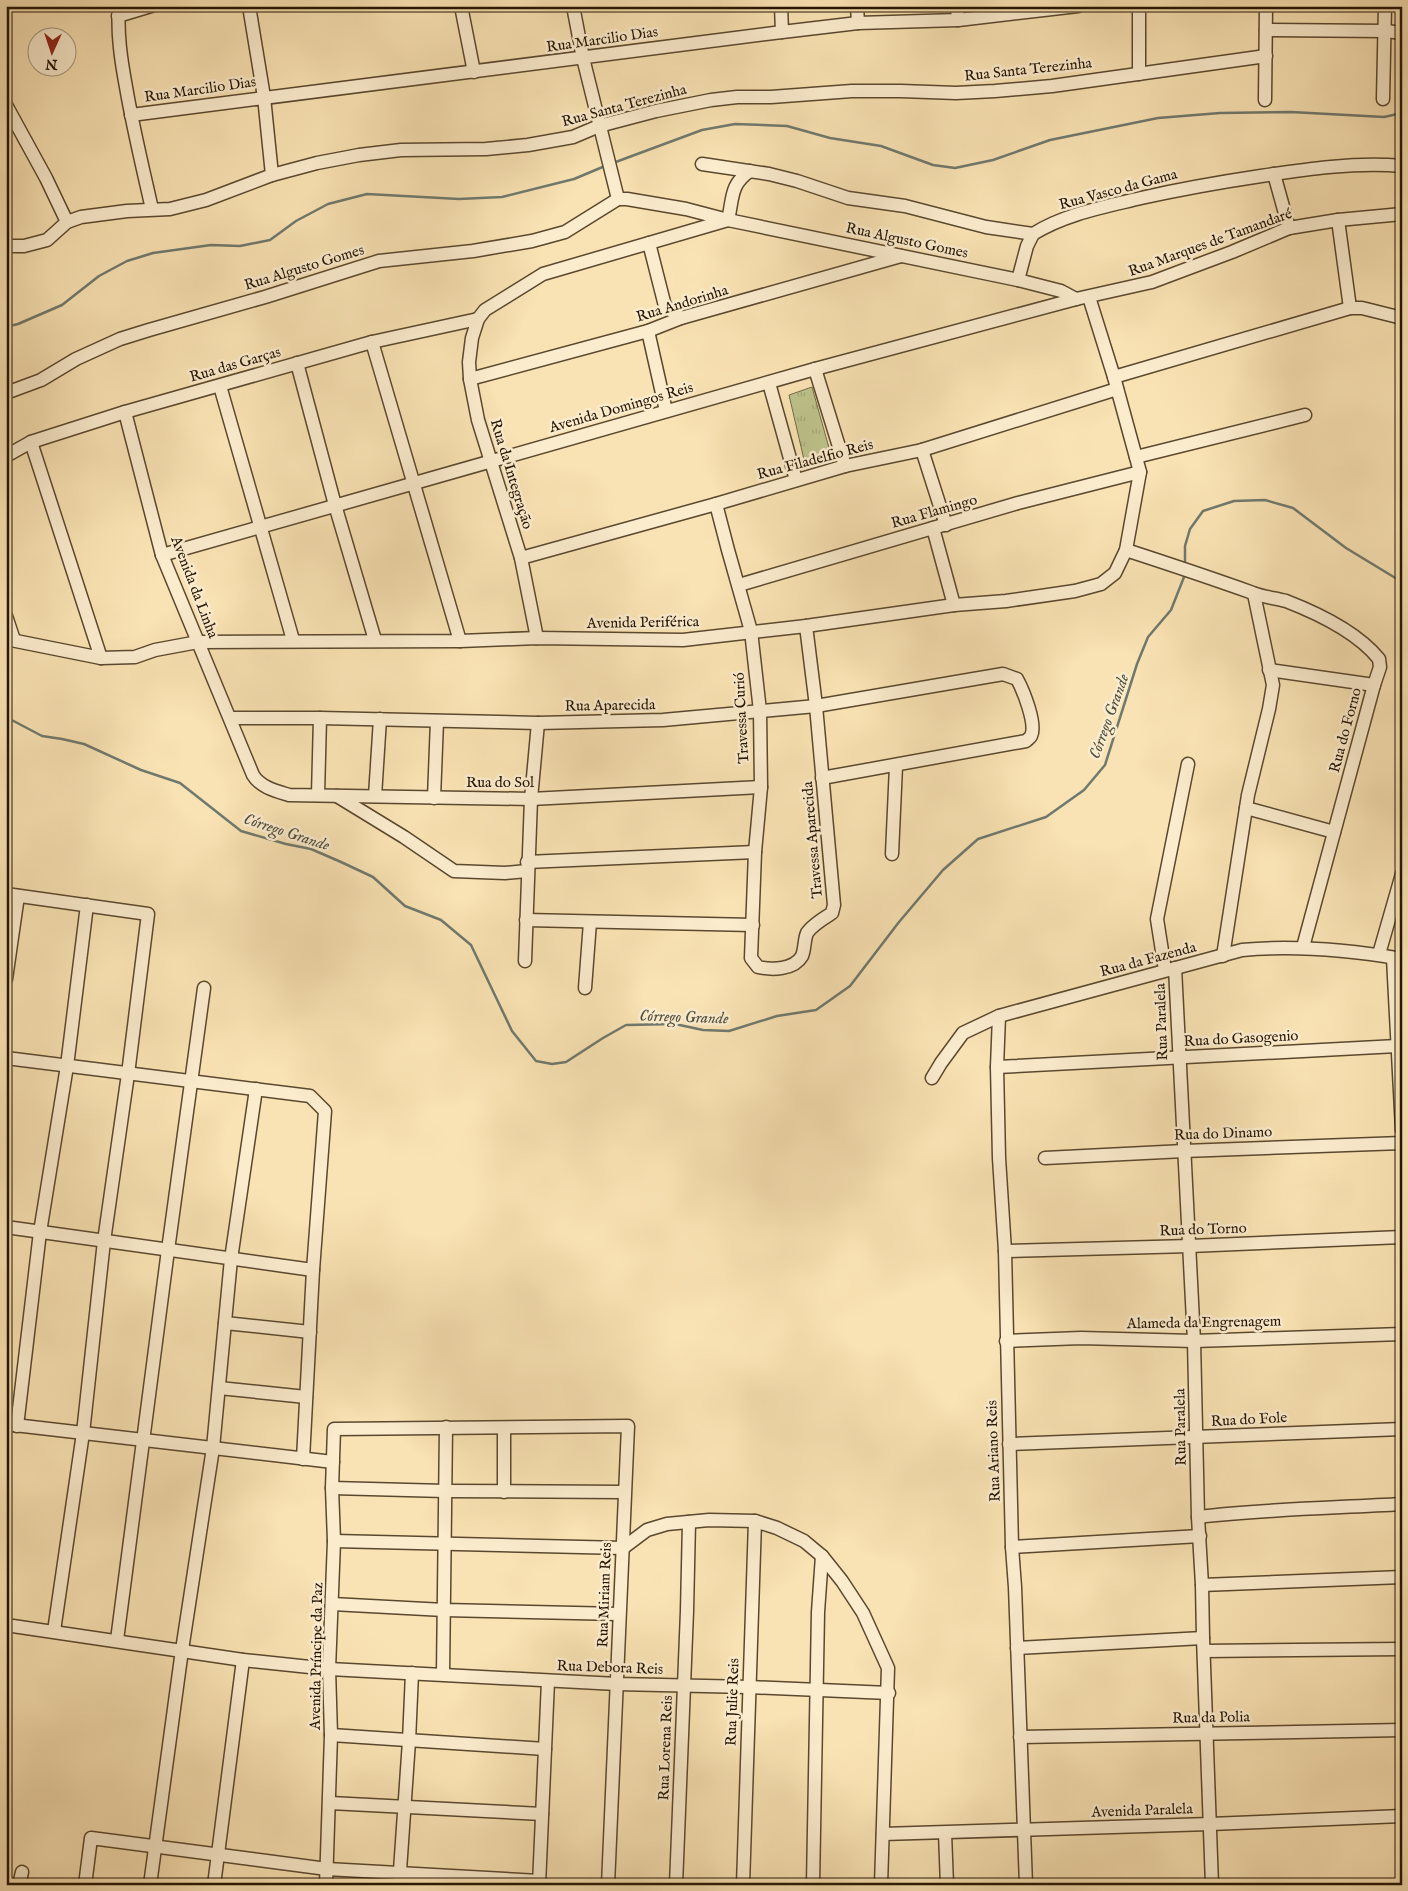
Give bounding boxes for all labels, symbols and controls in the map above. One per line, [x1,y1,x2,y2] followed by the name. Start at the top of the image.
[545,22,659,57] street label: Rua Marcilio Dias
[28,28,78,78] north arrow
[963,53,1093,86] street label: Rua Santa Terezinha
[45,55,59,73] text: N
[143,72,257,107] street label: Rua Marcilio Dias
[560,80,689,131] street label: Rua Santa Terezinha
[1057,164,1180,214] street label: Rua Vasco da Gama
[1126,204,1295,281] street label: Rua Marques de Tamandaré
[844,218,970,263] street label: Rua Algusto Gomes
[242,240,366,295] street label: Rua Algusto Gomes
[634,280,731,326] street label: Rua Andorinha
[187,342,283,387] street label: Rua das Garças
[546,378,695,437] street label: Avenida Domingos Reis
[486,417,537,532] street label: Rua da Integração
[755,435,875,484] street label: Rua Filadelfio Reis
[889,490,979,533] street label: Rua Flamingo
[166,532,223,641] street label: Avenida da Linha
[586,612,700,633] street label: Avenida Periférica
[1085,671,1135,762] water label: Córrego Grande
[730,672,753,764] street label: Travessa Curió
[1325,686,1366,775] street label: Rua do Forno
[564,695,656,716] street label: Rua Aparecida
[466,773,535,792] street label: Rua do Sol
[798,780,827,899] street label: Travessa Aparecida
[241,810,332,856] water label: Córrego Grande
[1098,937,1199,981] street label: Rua da Fazenda
[1151,982,1172,1061] street label: Rua Paralela
[639,1006,729,1030] water label: Córrego Grande
[1183,1026,1299,1051] street label: Rua do Gasogenio
[1174,1122,1273,1145] street label: Rua do Dinamo
[1159,1218,1247,1241] street label: Rua do Torno
[1126,1312,1282,1333] street label: Alameda da Engrenagem
[1170,1388,1191,1466] street label: Rua Paralela
[982,1400,1005,1502] street label: Rua Ariano Reis
[1210,1408,1288,1431] street label: Rua do Fole
[593,1542,616,1648] street label: Rua Miriam Reis
[306,1582,327,1731] street label: Avenida Príncipe da Paz
[556,1656,664,1679] street label: Rua Debora Reis
[721,1658,744,1746] street label: Rua Julie Reis
[654,1695,677,1801] street label: Rua Lorena Reis
[1172,1707,1251,1728] street label: Rua da Polia
[1090,1799,1194,1822] street label: Avenida Paralela

